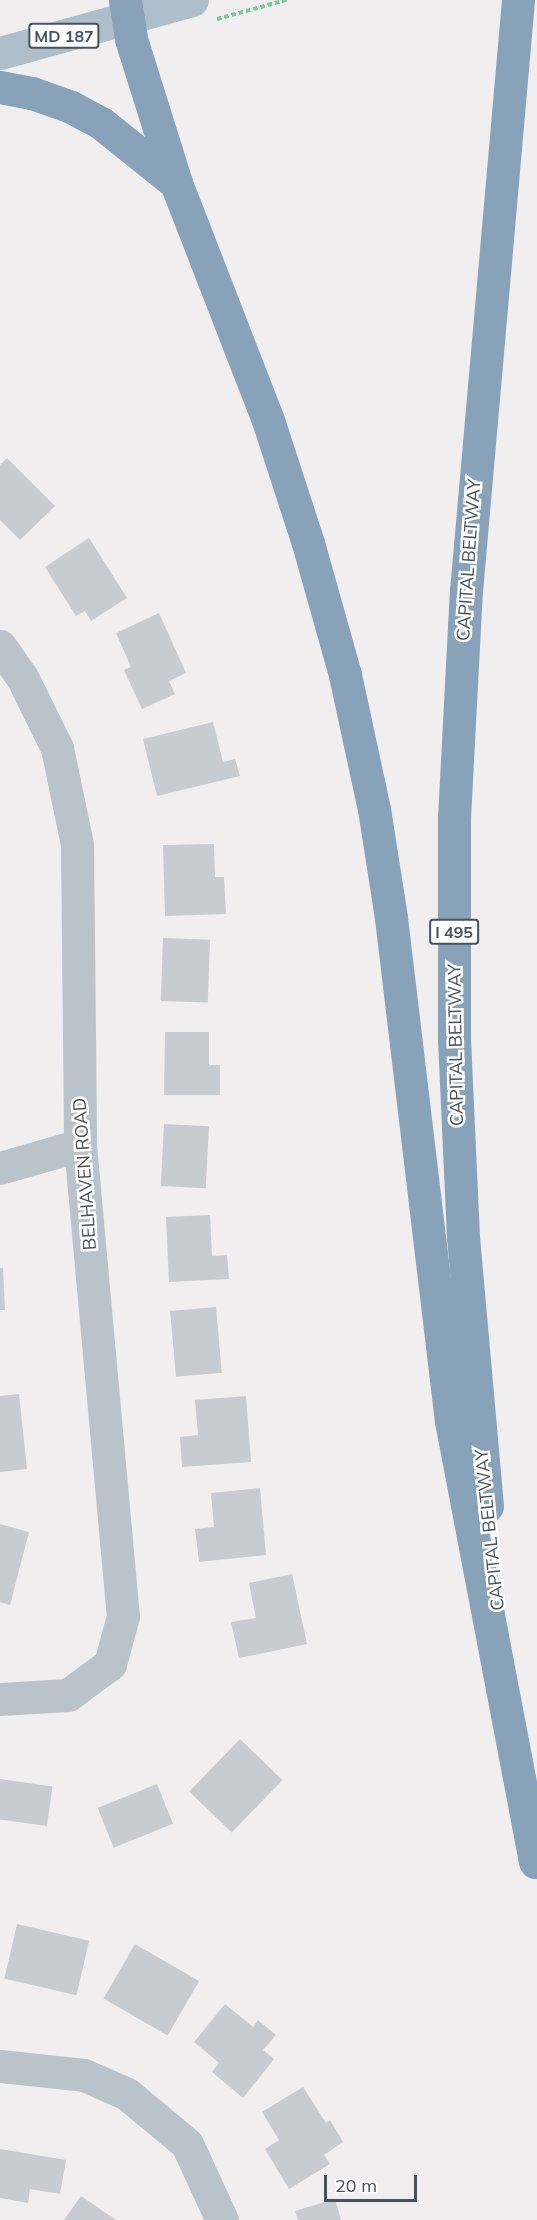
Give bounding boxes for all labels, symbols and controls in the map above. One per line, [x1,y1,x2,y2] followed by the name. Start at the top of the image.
[28,23,100,49] road number: MD 187
[453,478,485,642] street label: CAPITAL BELTWAY
[428,919,480,945] road number: I 495
[444,964,468,1126] street label: CAPITAL BELTWAY
[69,1097,101,1251] street label: BELHAVEN ROAD
[471,1448,509,1612] street label: CAPITAL BELTWAY
[327,2163,420,2201] scale bar
[335,2174,377,2197] text: 20 m

